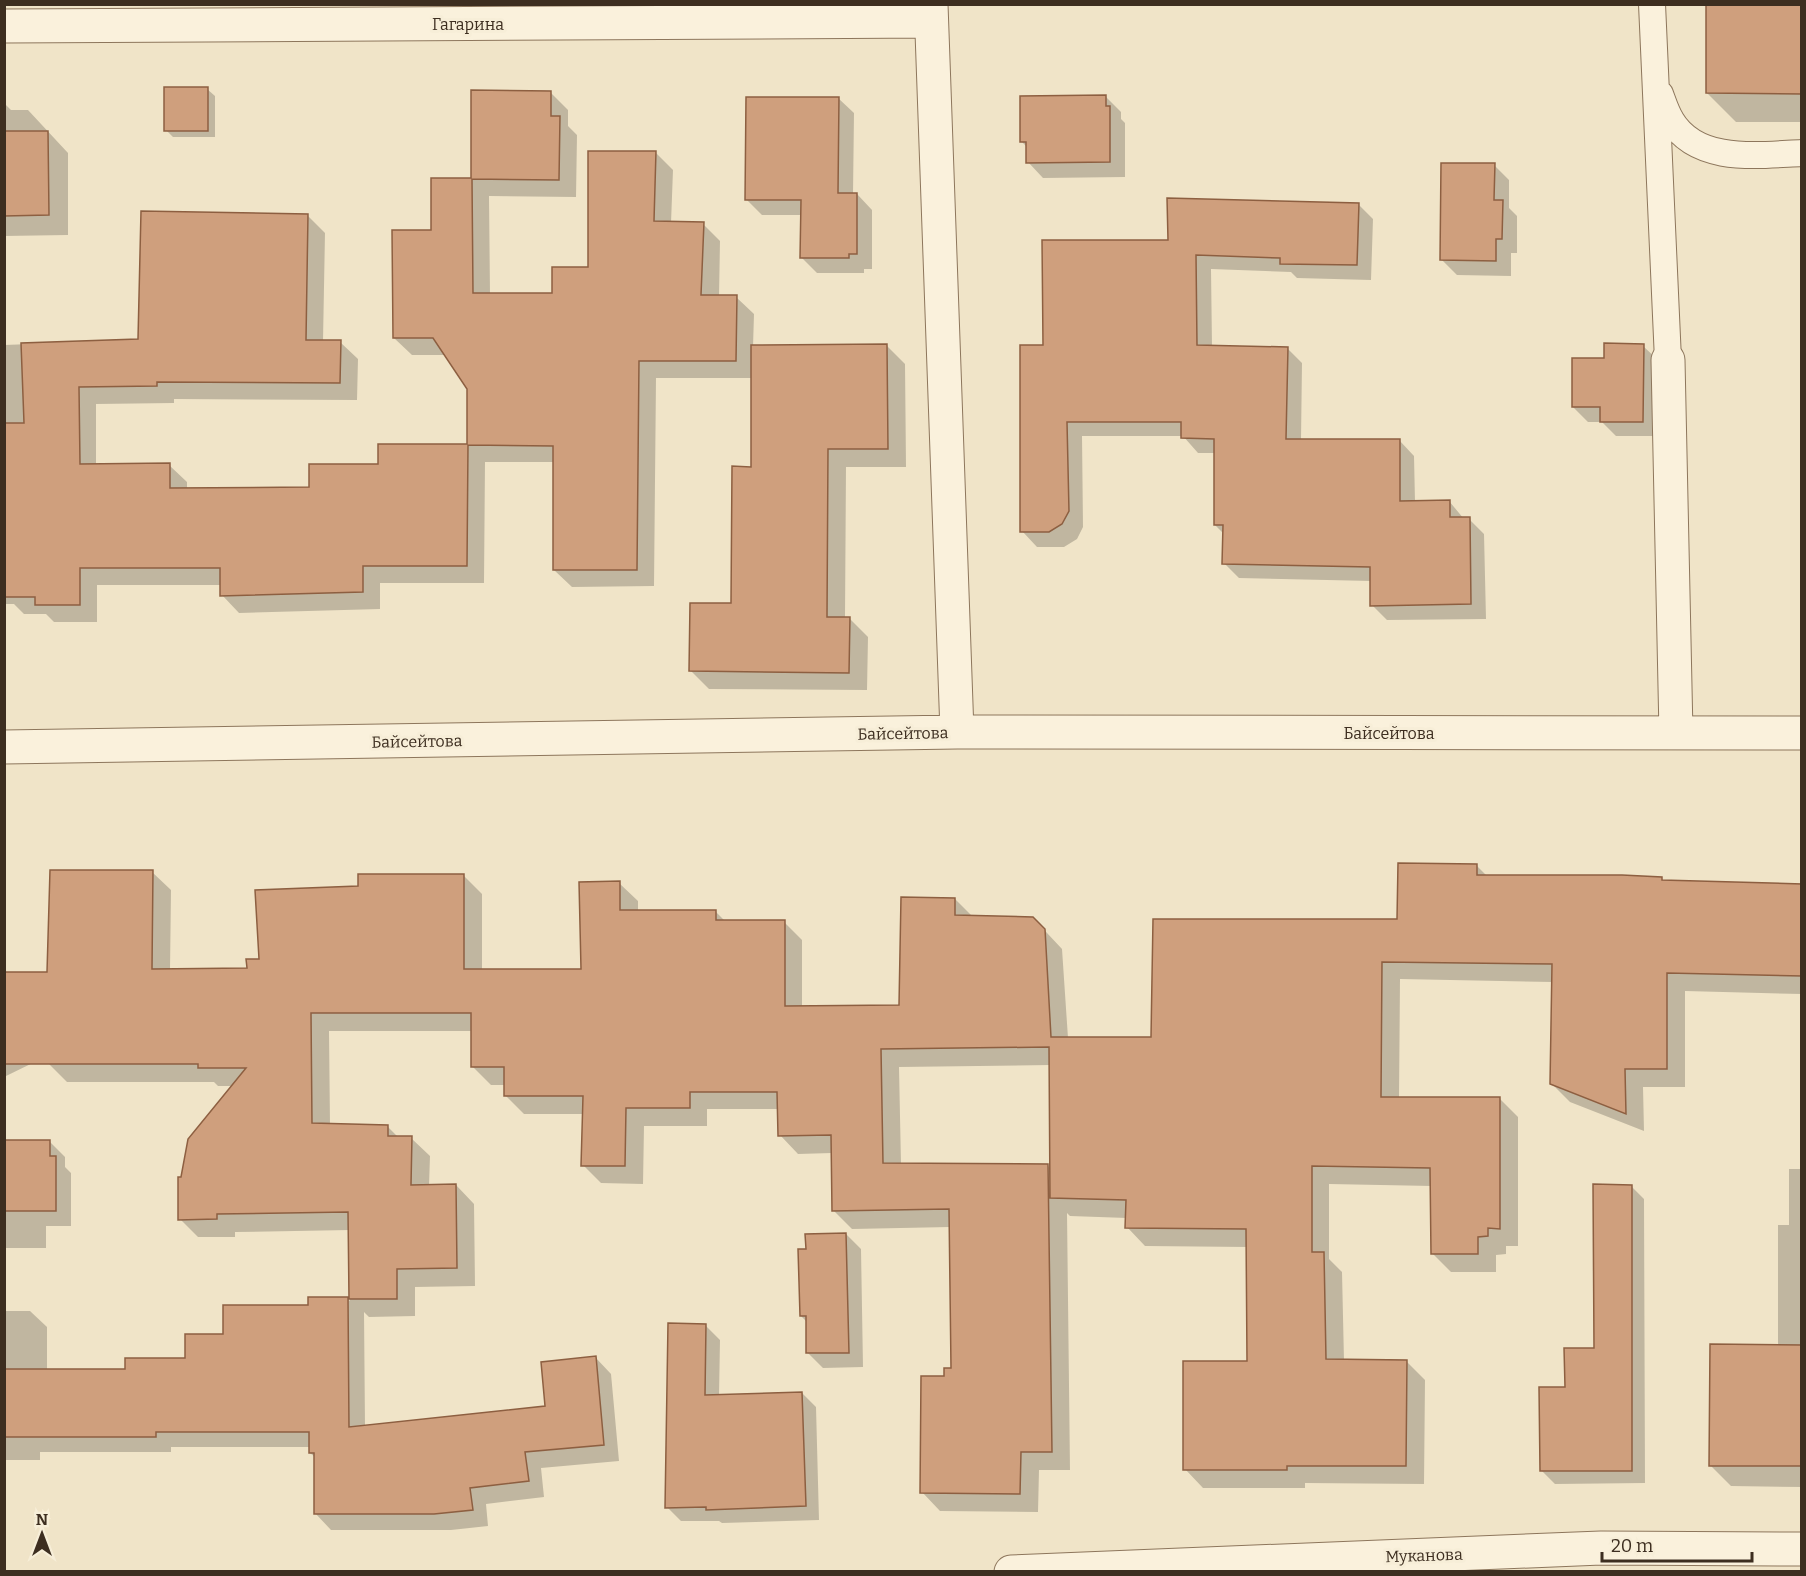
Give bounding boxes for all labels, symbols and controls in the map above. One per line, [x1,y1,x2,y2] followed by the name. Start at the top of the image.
[432,15,504,34] street label: Гагарина
[857,723,949,744] street label: Байсейтова
[1343,724,1435,743] street label: Байсейтова
[371,731,463,752] street label: Байсейтова
[12,1504,72,1564] north arrow
[36,1510,48,1529] text: N
[1602,1525,1752,1563] scale bar
[1611,1535,1653,1557] text: 20 m
[1385,1545,1463,1566] street label: Муканова

